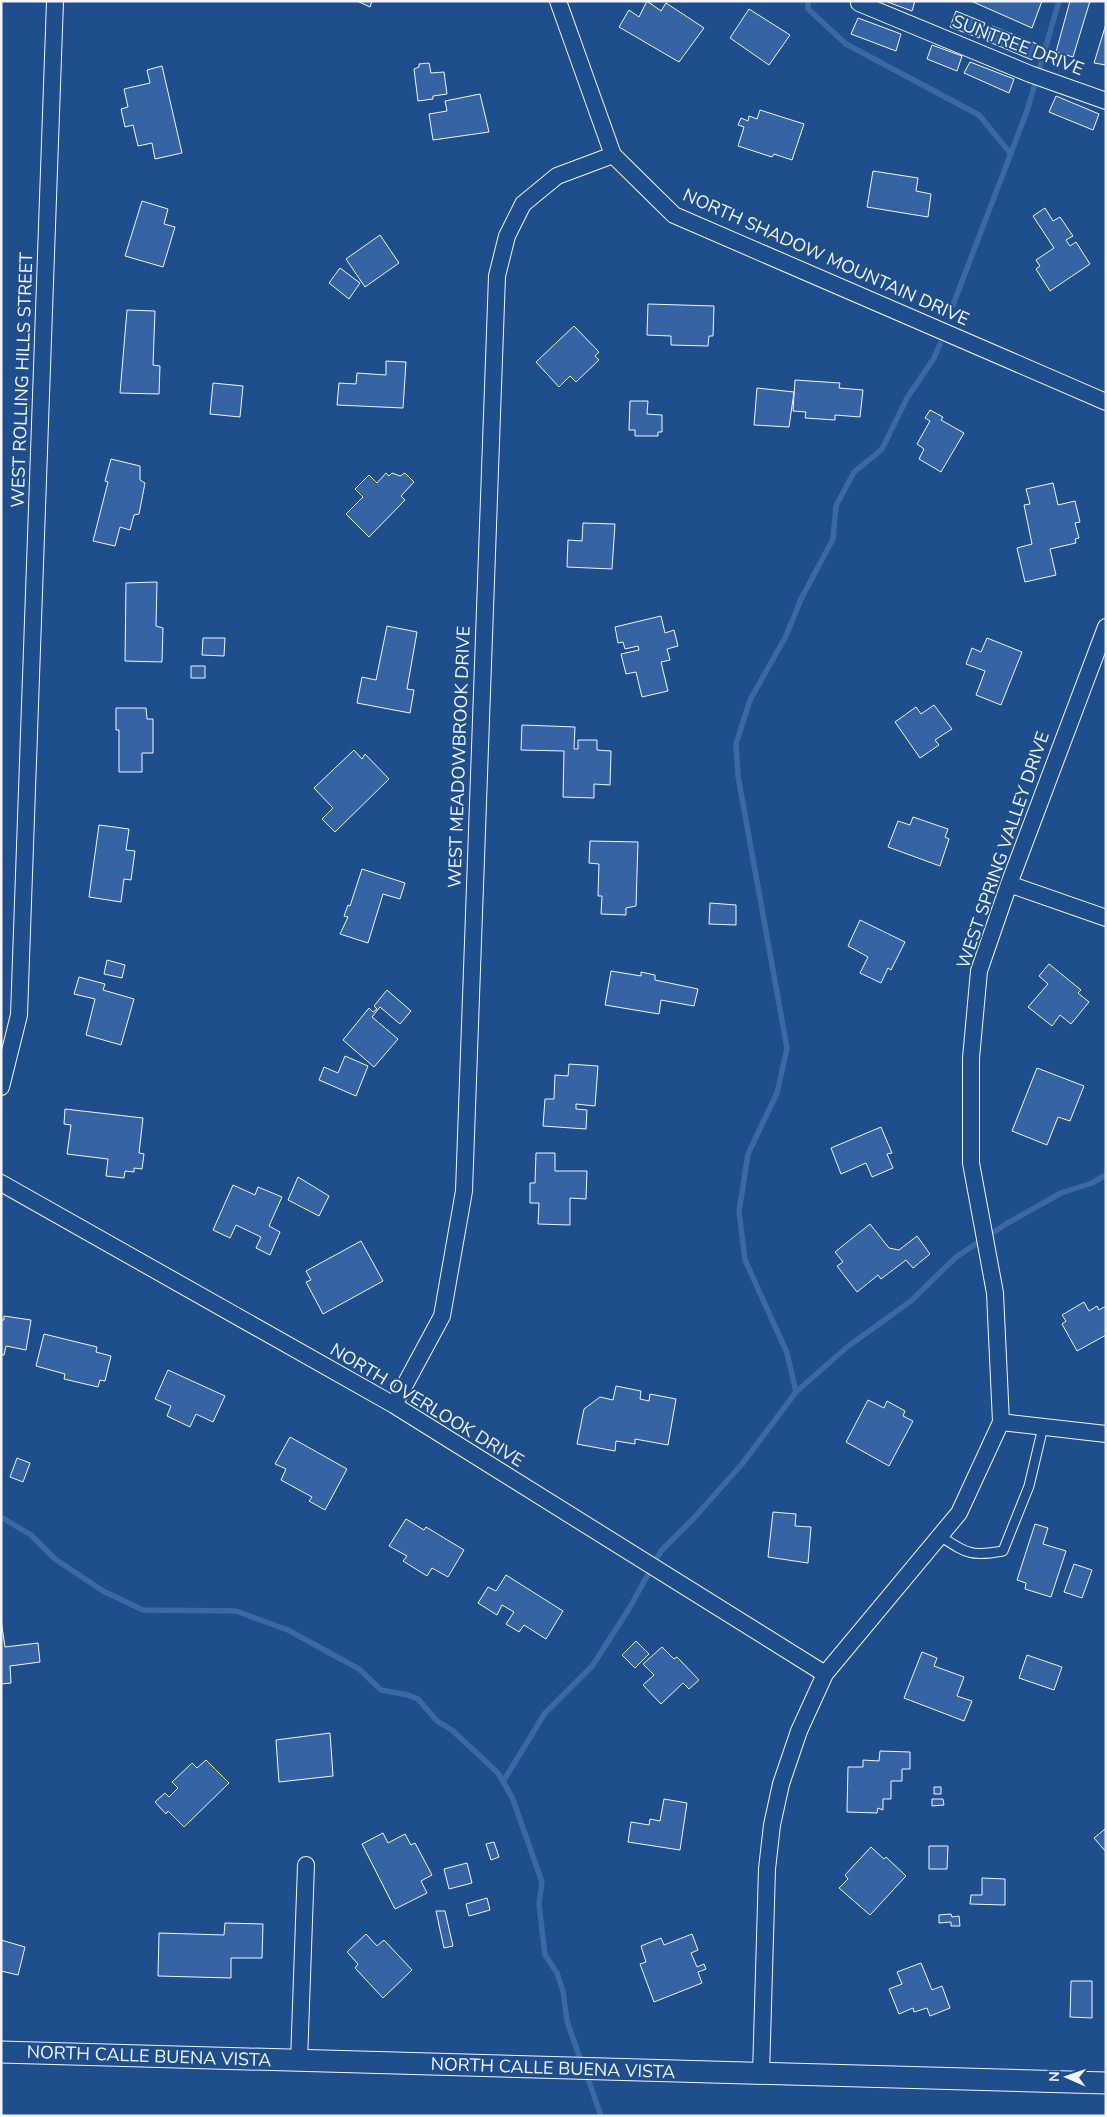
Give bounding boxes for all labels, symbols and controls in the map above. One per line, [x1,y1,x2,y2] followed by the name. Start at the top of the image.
[949,9,1087,81] street label: SUNTREE DRIVE
[679,183,973,331] street label: NORTH SHADOW MOUNTAIN DRIVE
[6,252,38,508] street label: WEST ROLLING HILLS STREET
[442,625,476,889] street label: WEST MEADOWBROOK DRIVE
[951,728,1055,972] street label: WEST SPRING VALLEY DRIVE
[326,1338,528,1472] street label: NORTH OVERLOOK DRIVE
[26,2040,272,2072] street label: NORTH CALLE BUENA VISTA
[430,2052,676,2084] street label: NORTH CALLE BUENA VISTA
[1042,2052,1092,2102] north arrow
[1045,2071,1064,2082] text: N

